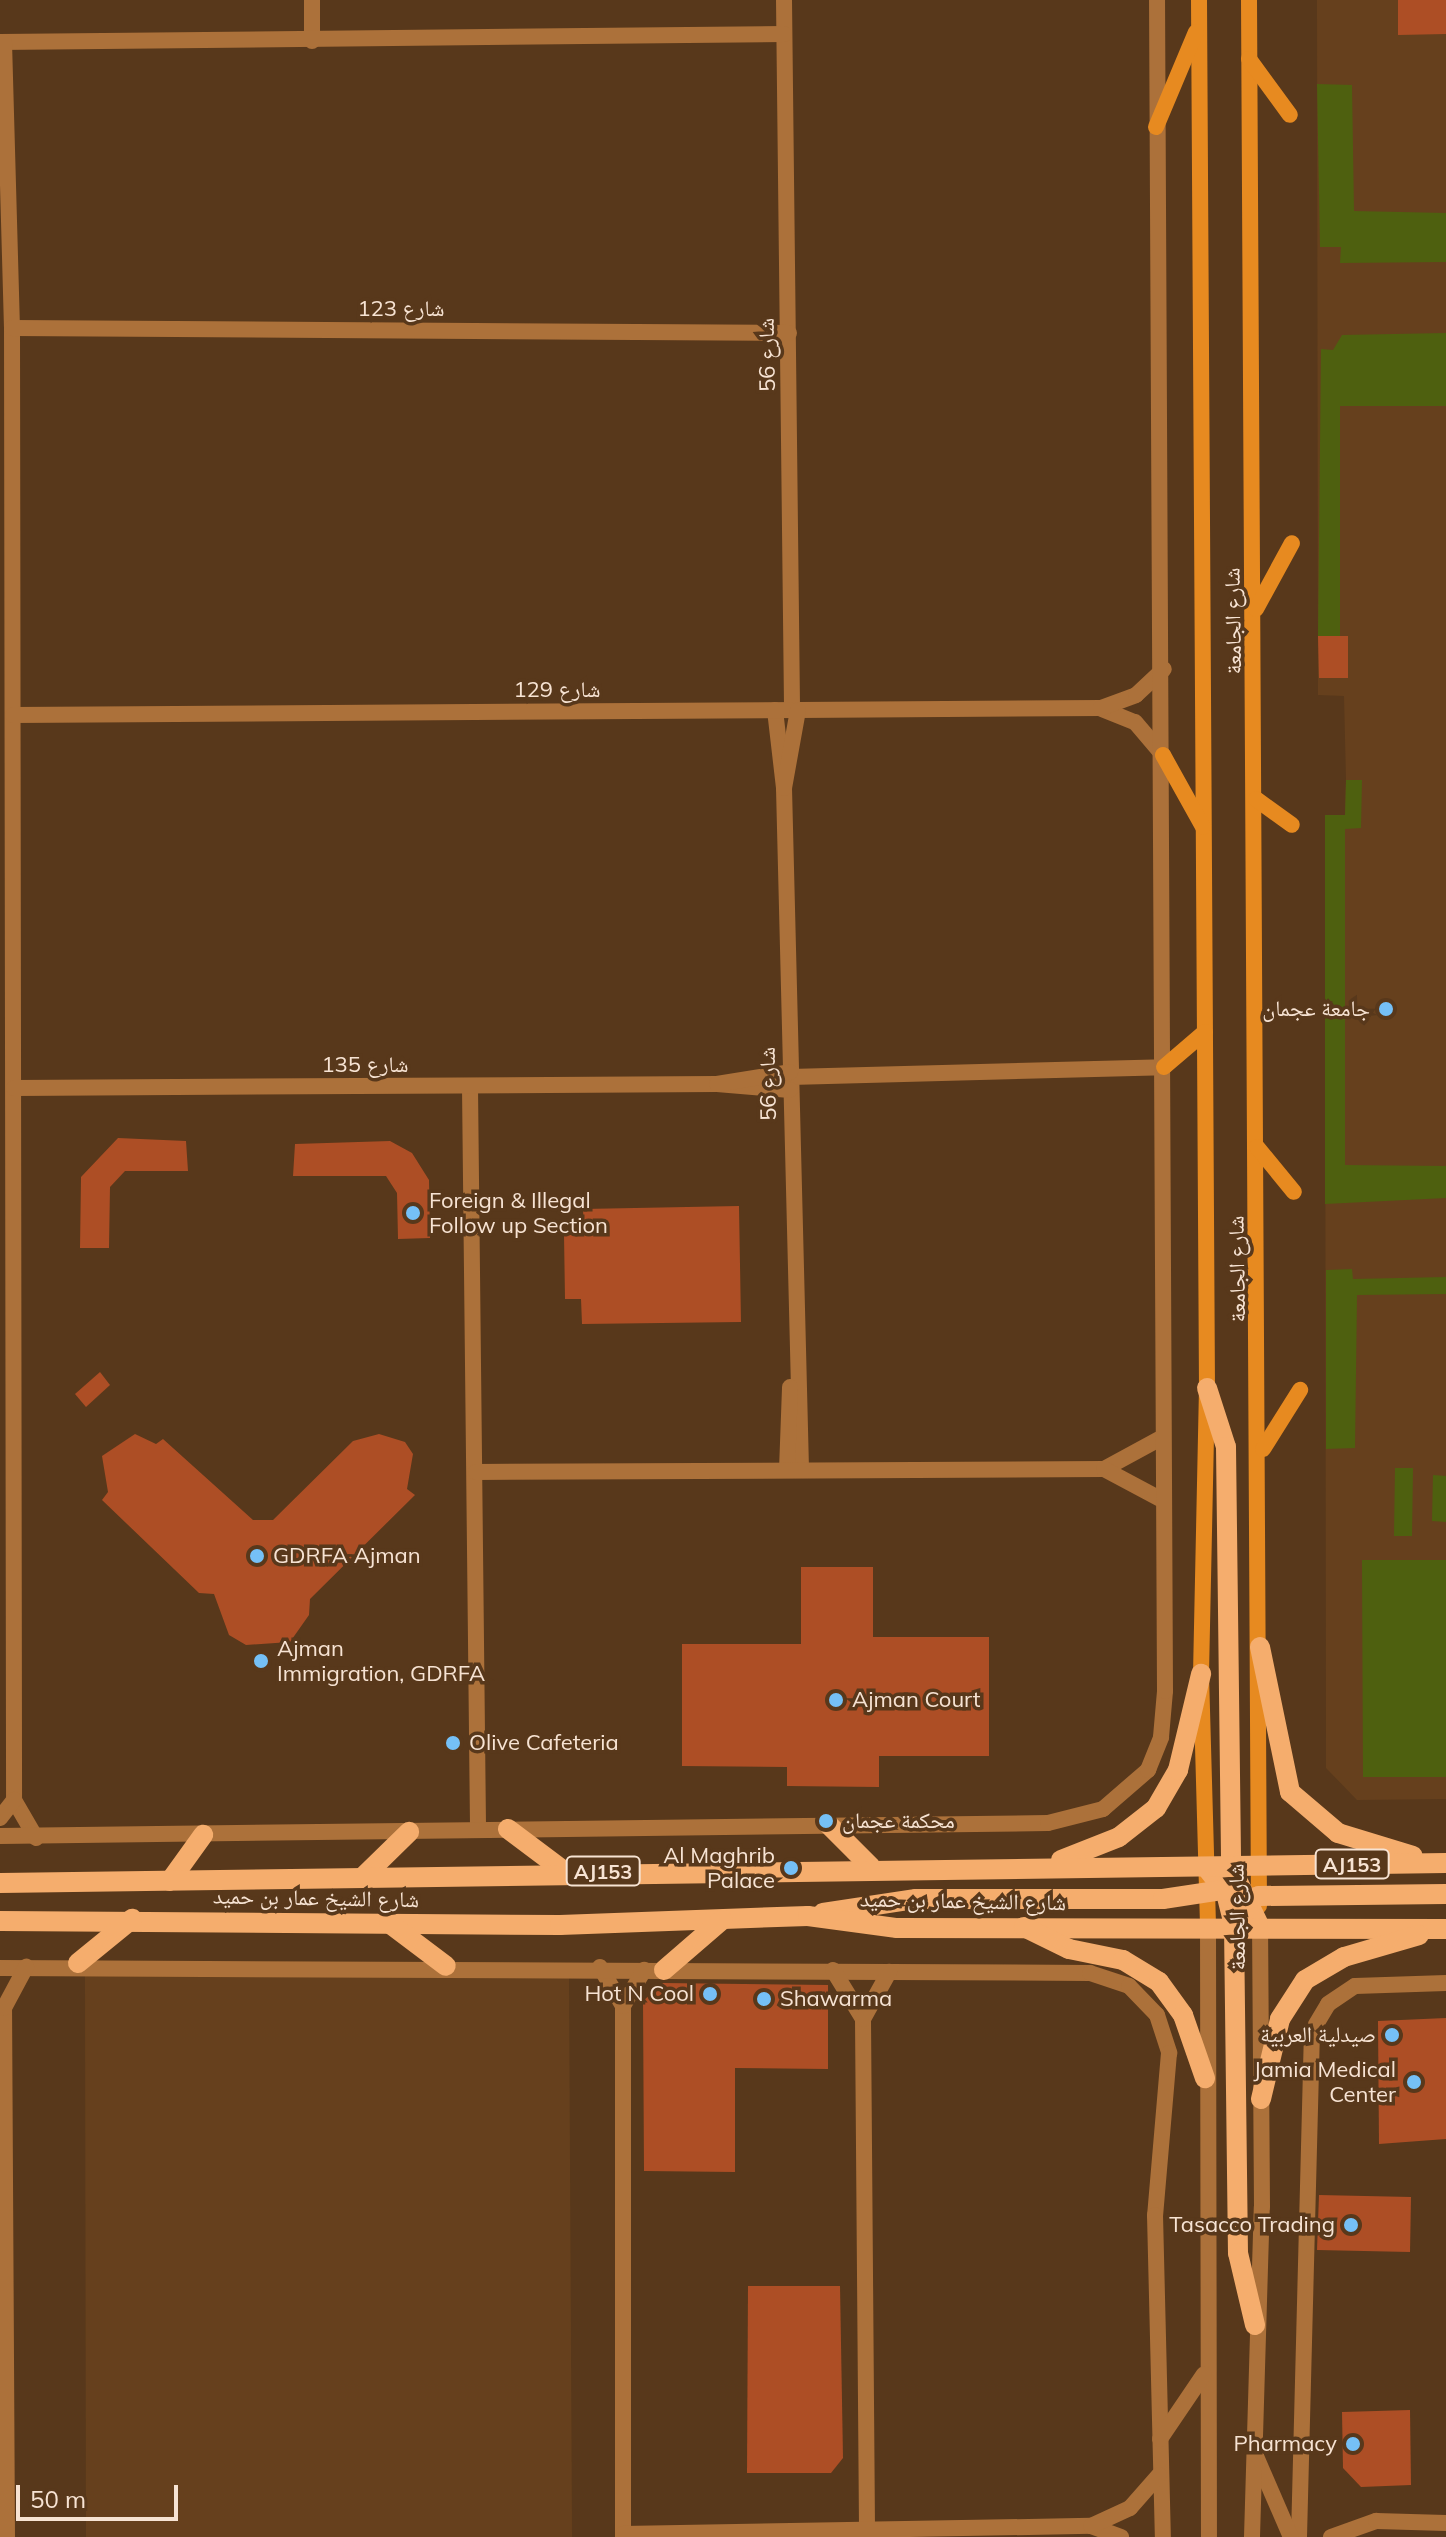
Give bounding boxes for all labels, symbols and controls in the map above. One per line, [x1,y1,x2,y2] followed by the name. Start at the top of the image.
[357,296,445,322] street label: شارع 123
[753,318,781,392] street label: شارع 56
[1219,567,1247,675] street label: شارع الجامعة
[513,677,601,703] street label: شارع 129
[1262,996,1370,1022] place label: جامعة عجمان
[1377,1000,1395,1018] marker: جامعة عجمان
[754,1047,782,1121] street label: شارع 56
[321,1052,409,1078] street label: شارع 135
[429,1187,608,1238] place label: Foreign & Illegal Follow up Section
[404,1204,422,1222] marker: Foreign & Illegal Follow up Section
[1223,1215,1251,1323] street label: شارع الجامعة
[273,1543,421,1569] place label: GDRFA Ajman
[248,1547,266,1565] marker: GDRFA Ajman
[277,1635,485,1686] place label: Ajman Immigration, GDRFA
[252,1652,270,1670] marker: Ajman Immigration, GDRFA
[852,1687,980,1713] place label: Ajman Court
[827,1691,845,1709] marker: Ajman Court
[469,1730,619,1756] place label: Olive Cafeteria
[444,1734,462,1752] marker: Olive Cafeteria
[842,1808,955,1834] place label: محكمة عجمان
[817,1812,835,1830] marker: محكمة عجمان
[663,1842,775,1894] place label: Al Maghrib Palace
[1314,1848,1390,1880] road number: AJ153
[565,1855,641,1887] road number: AJ153
[782,1859,800,1877] marker: Al Maghrib Palace
[1223,1863,1251,1971] street label: شارع الجامعة
[213,1883,419,1913] street label: شارع الشيخ عمار بن حميد
[860,1886,1066,1916] street label: شارع الشيخ عمار بن حميد
[584,1981,694,2007] place label: Hot N Cool
[701,1985,719,2003] marker: Hot N Cool
[780,1986,892,2012] place label: Shawarma
[755,1990,773,2008] marker: Shawarma
[1260,2022,1376,2048] place label: صيدلية العربية
[1383,2026,1401,2044] marker: صيدلية العربية
[1254,2056,1396,2108] place label: Jamia Medical Center
[1403,2071,1425,2093] marker: Jamia Medical Center
[1169,2212,1335,2238] place label: Tasacco Trading
[1342,2216,1360,2234] marker: Tasacco Trading
[1233,2431,1337,2457] place label: Pharmacy
[1344,2435,1362,2453] marker: Pharmacy
[20,2469,182,2519] scale bar
[30,2484,86,2514] text: 50 m

